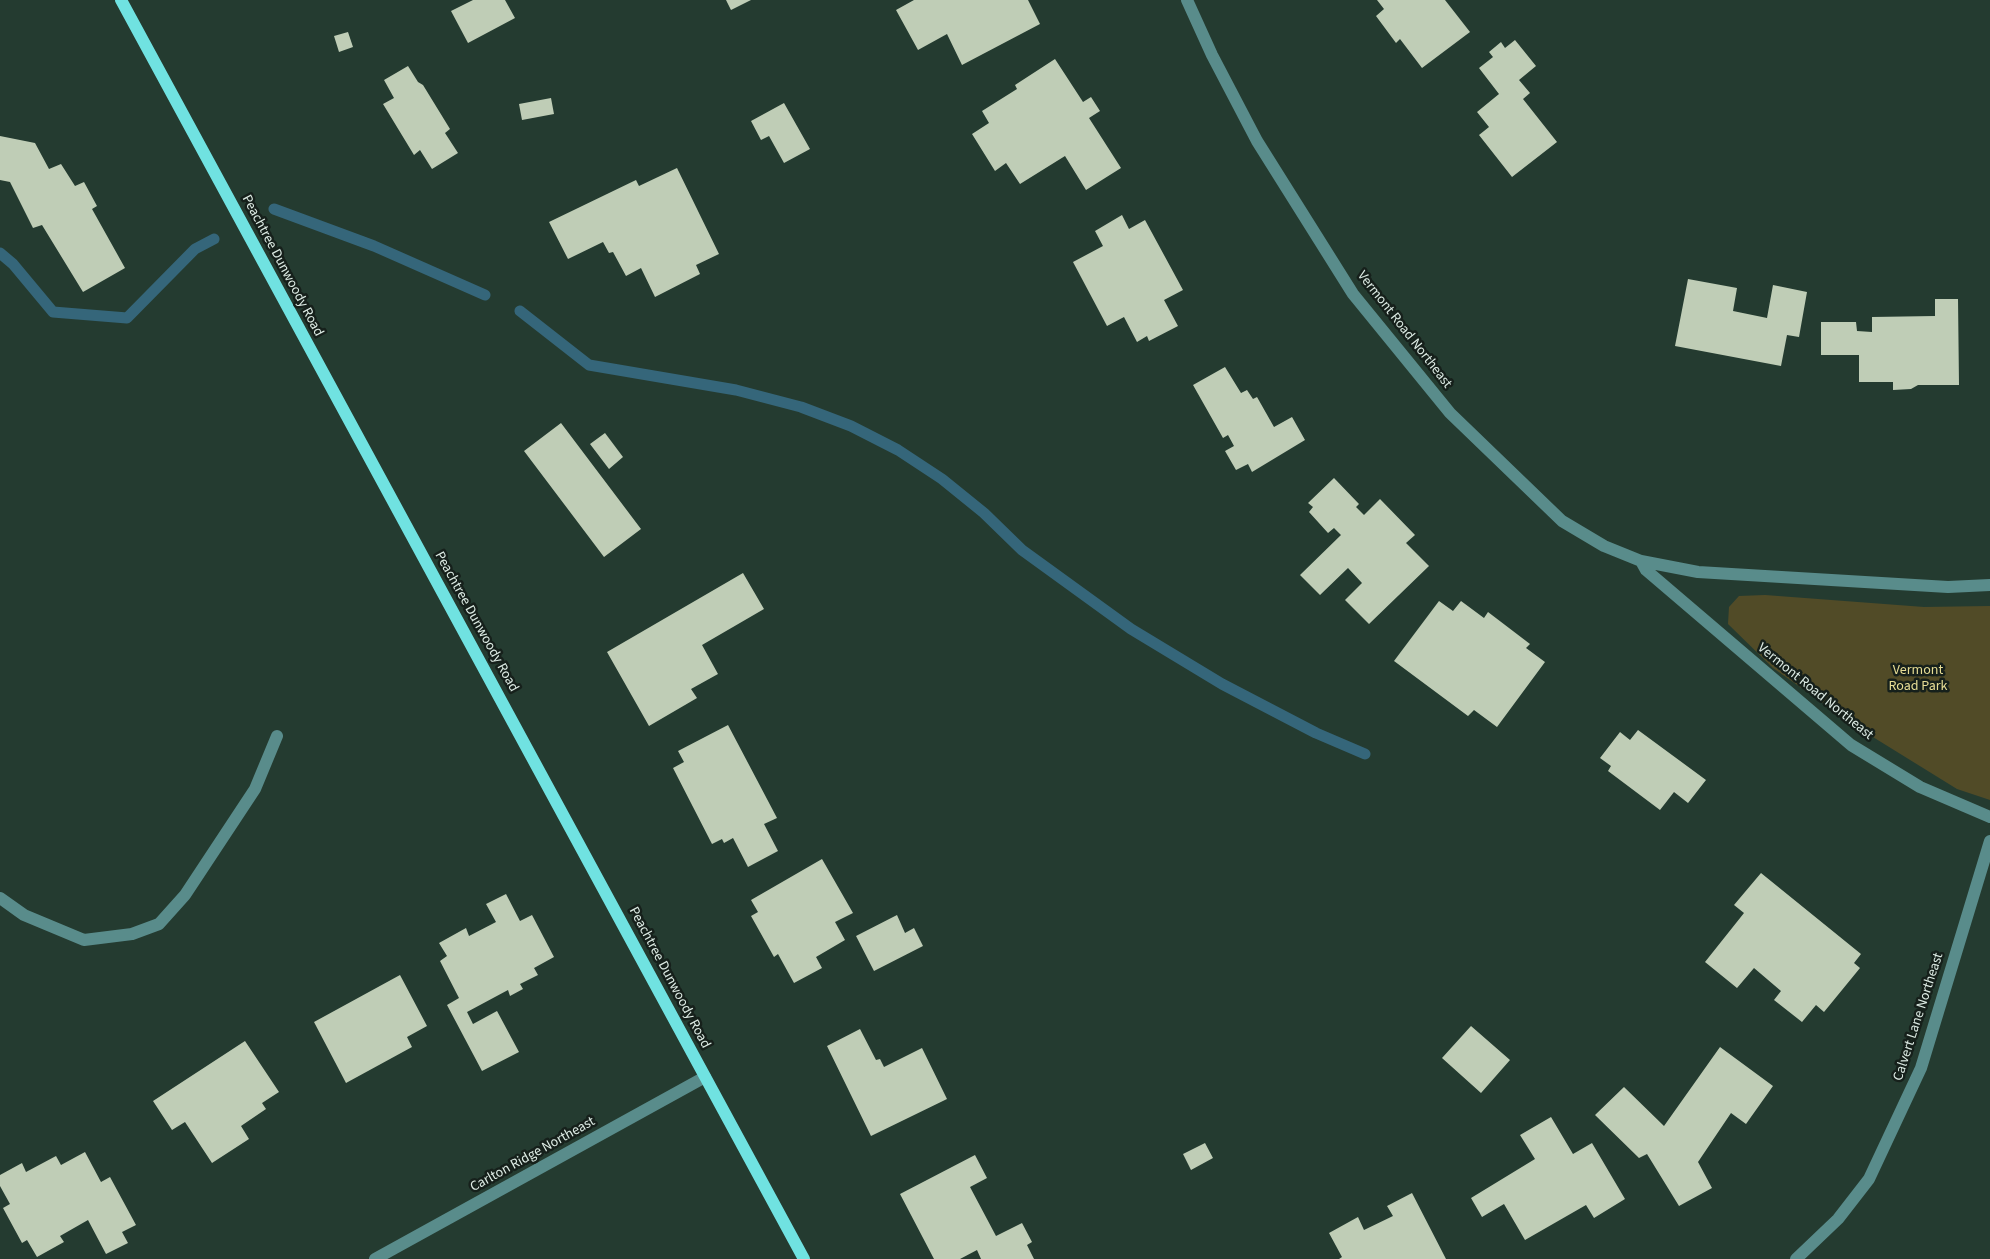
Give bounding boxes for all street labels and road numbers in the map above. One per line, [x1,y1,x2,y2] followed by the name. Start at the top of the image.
[238,192,326,340] street label: Peachtree Dunwoody Road
[1353,268,1455,392] street label: Vermont Road Northeast
[430,549,522,695] street label: Peachtree Dunwoody Road
[1754,640,1876,744] street label: Vermont Road Northeast
[625,904,713,1052] street label: Peachtree Dunwoody Road
[1890,951,1948,1083] street label: Calvert Lane Northeast
[468,1114,598,1196] street label: Carlton Ridge Northeast

